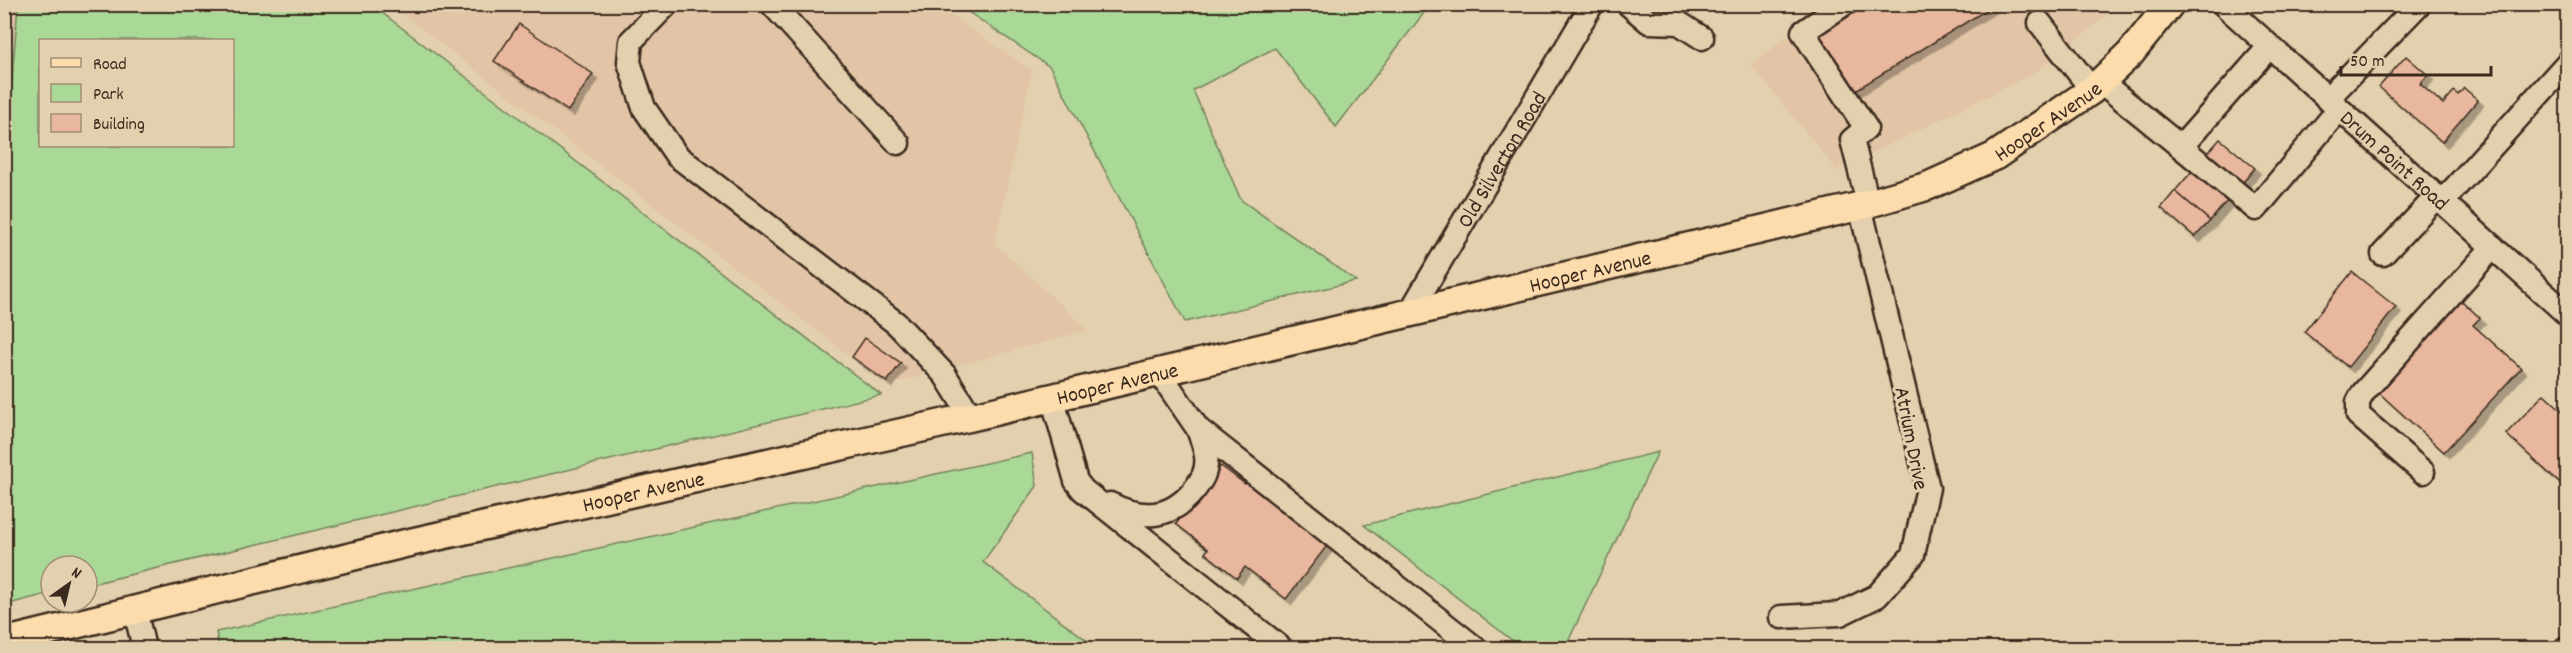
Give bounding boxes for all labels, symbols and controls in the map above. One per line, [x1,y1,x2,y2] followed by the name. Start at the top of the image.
[39,39,234,147] legend
[2341,39,2491,77] scale bar
[2350,50,2385,75] text: 50 m
[93,53,127,78] text: Road
[1989,76,2111,171] street label: Hooper Avenue
[93,83,124,108] text: Park
[1451,87,1556,235] street label: Old Silverton Road
[2332,104,2454,219] street label: Drum Point Road
[93,113,145,138] text: Building
[1527,244,1655,303] street label: Hooper Avenue
[1054,356,1182,415] street label: Hooper Avenue
[1884,384,1935,493] street label: Atrium Drive
[580,465,708,522] street label: Hooper Avenue
[39,554,99,614] north arrow
[66,562,86,585] text: N

